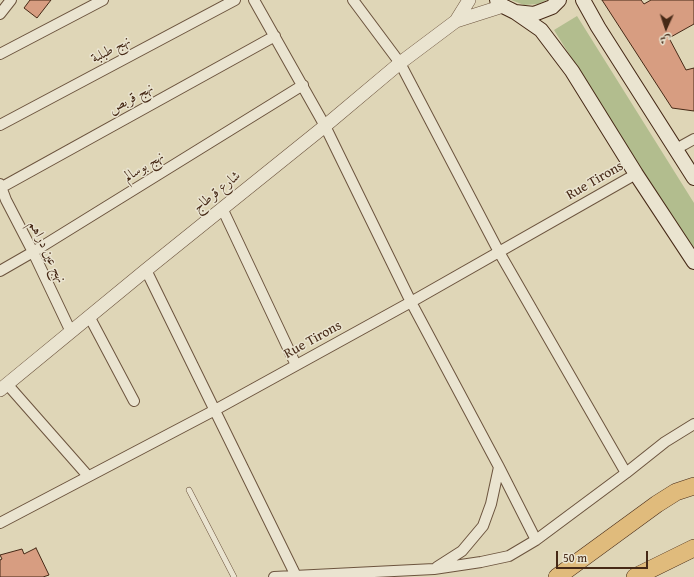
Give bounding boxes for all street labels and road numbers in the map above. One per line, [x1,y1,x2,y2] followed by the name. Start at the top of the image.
[88,33,134,67] street label: نهج طبلبة
[106,80,156,118] street label: نهج قربص
[121,148,167,186] street label: نهج بوسالم
[563,158,627,204] street label: Rue Tirons
[190,168,244,216] street label: شارع قرطاج
[25,218,69,286] street label: نهج عين دراهم
[281,317,345,363] street label: Rue Tirons

